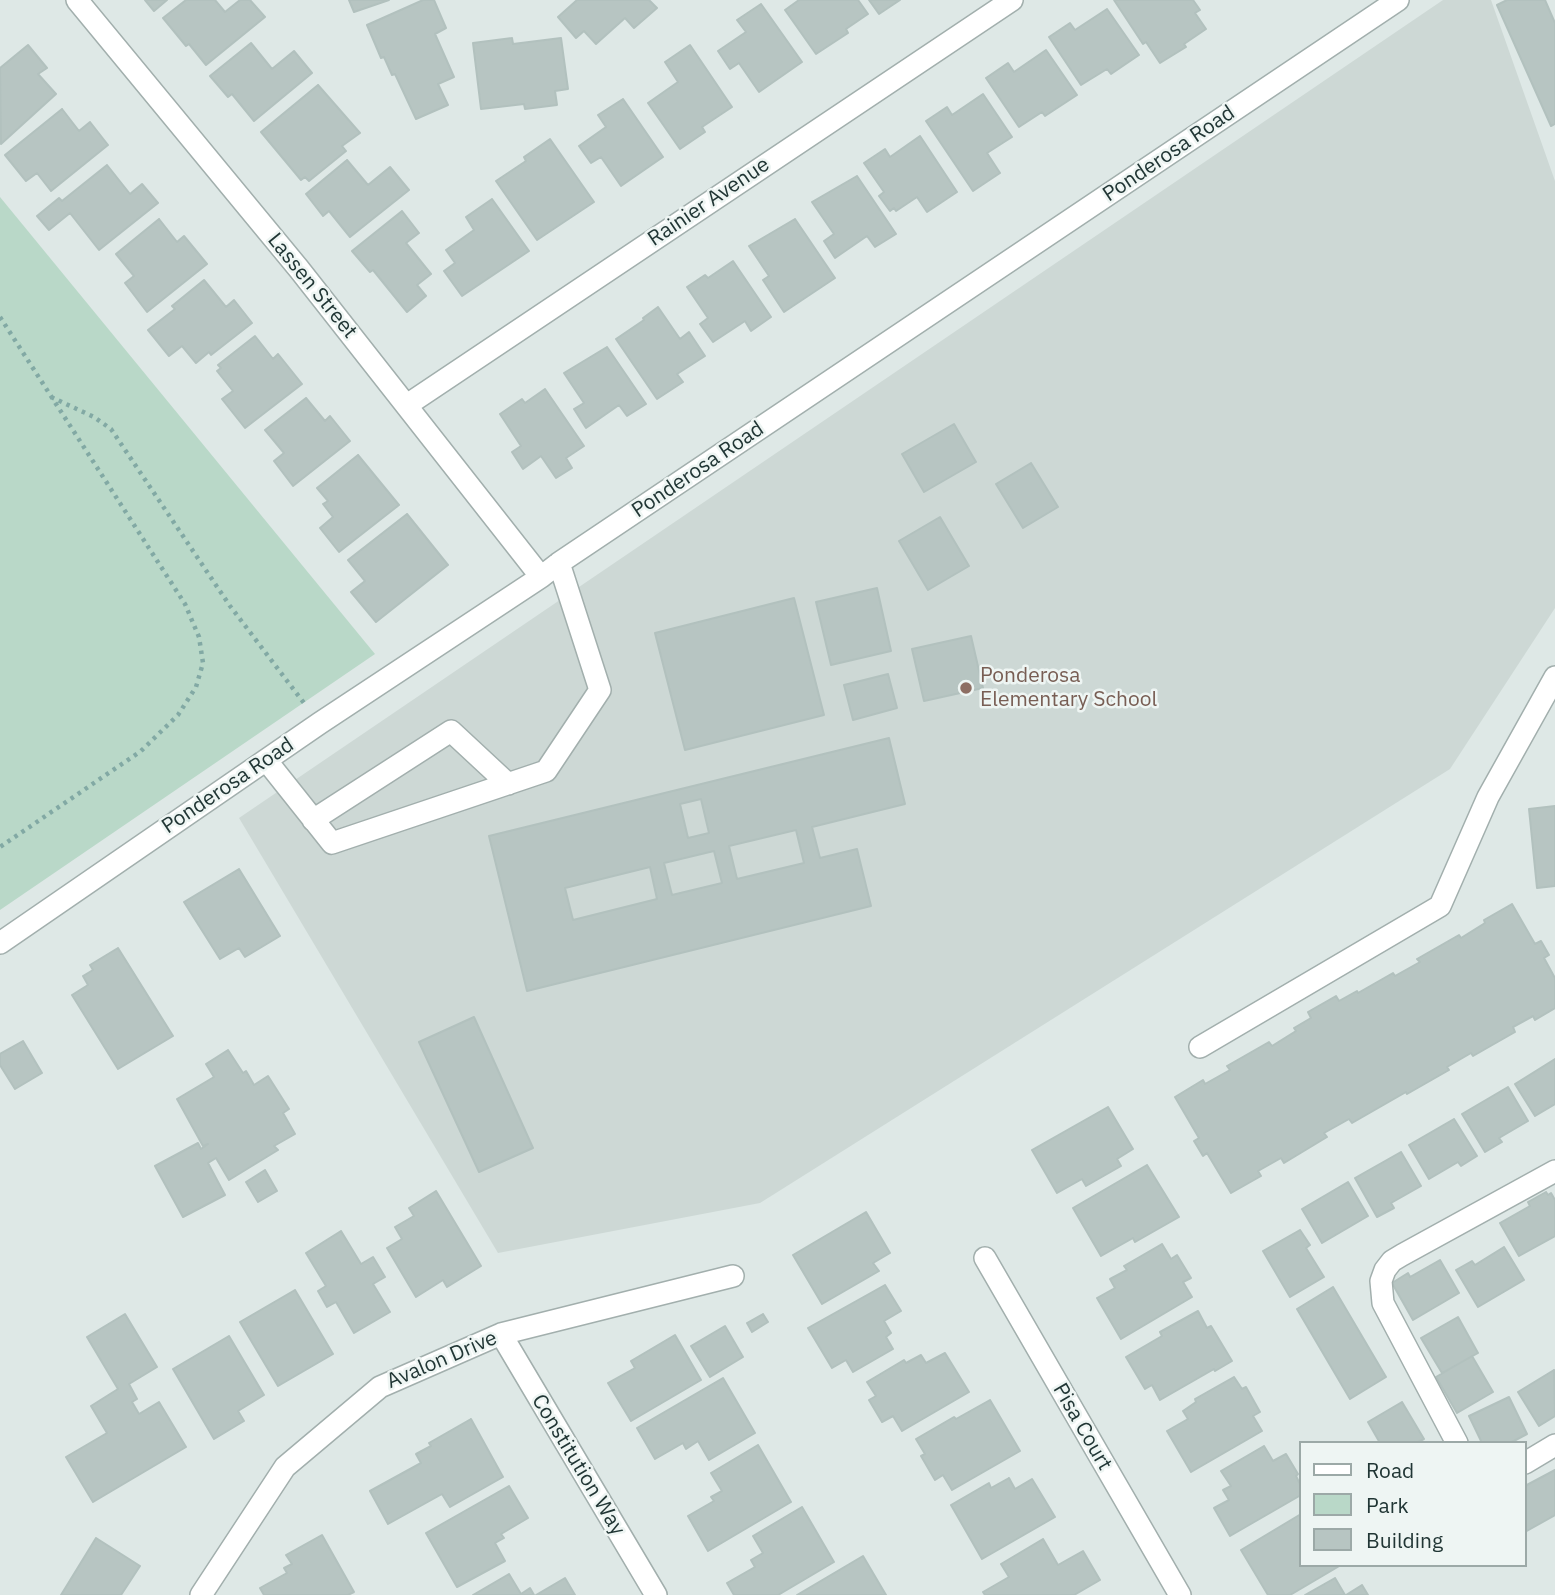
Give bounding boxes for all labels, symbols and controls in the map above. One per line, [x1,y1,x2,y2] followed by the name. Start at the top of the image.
[1098,101,1240,207] street label: Ponderosa Road
[643,152,775,252] street label: Rainier Avenue
[262,228,362,344] street label: Lassen Street
[627,417,769,523] street label: Ponderosa Road
[980,663,1157,713] place label: Ponderosa Elementary School
[958,680,974,696] marker: Ponderosa Elementary School
[157,733,299,839] street label: Ponderosa Road
[383,1325,501,1395] street label: Avalon Drive
[1047,1379,1117,1475] street label: Pisa Court
[526,1390,630,1540] street label: Constitution Way
[1300,1441,1527,1567] legend
[1366,1456,1414,1484] text: Road
[1366,1491,1409,1519] text: Park
[1366,1526,1443,1554] text: Building

